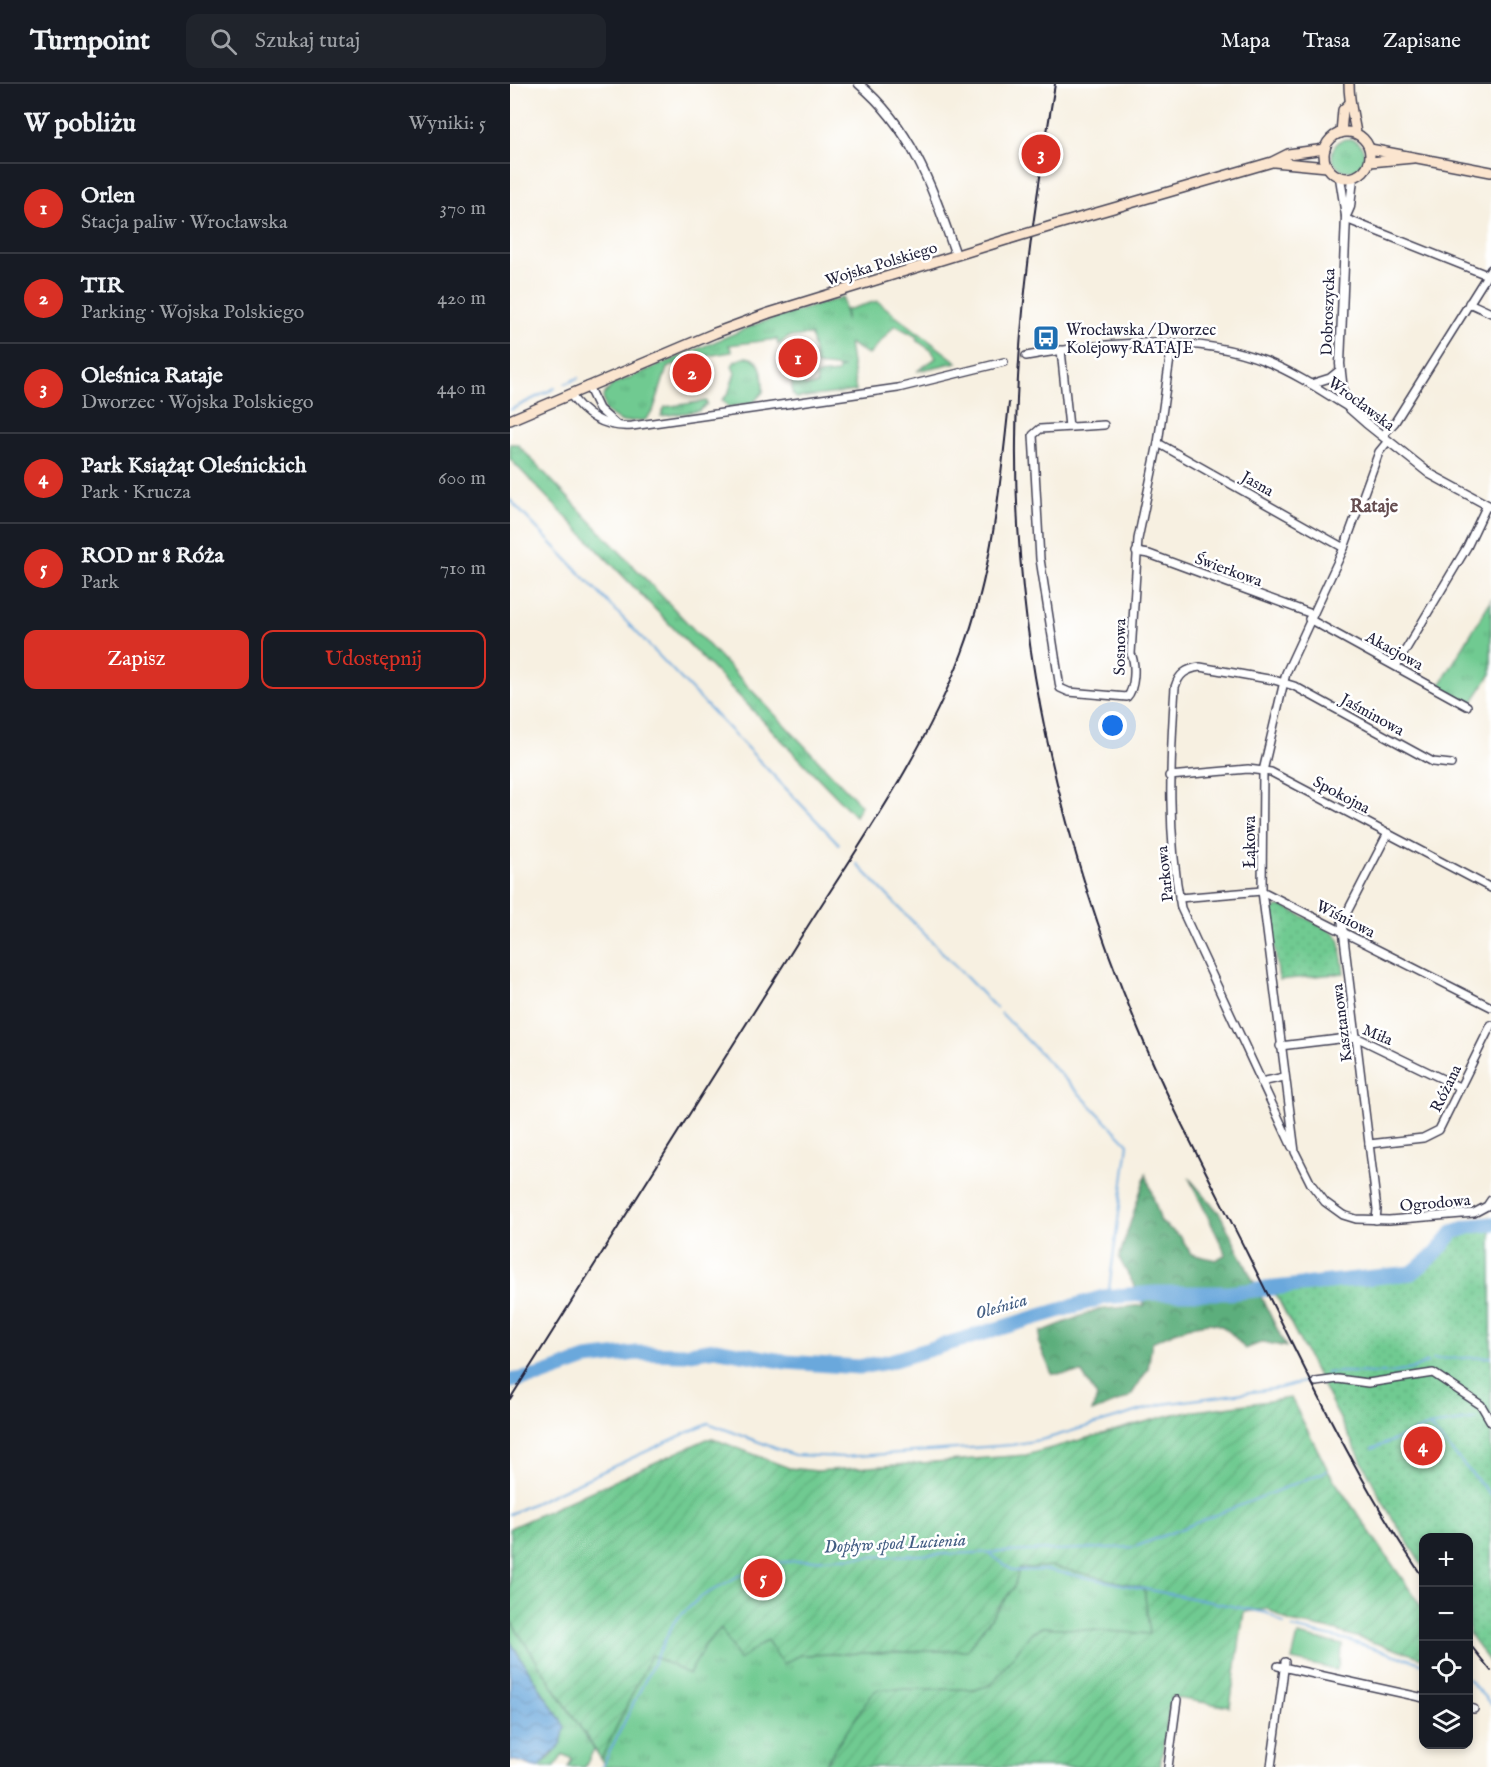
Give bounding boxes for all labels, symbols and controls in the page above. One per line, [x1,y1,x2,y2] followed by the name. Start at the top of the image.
[186,14,606,68] search box
[30,24,150,59] text: Turnpoint
[207,25,240,58] icon: search
[255,27,360,55] text: Szukaj tutaj
[1221,28,1270,55] text: Mapa
[1303,28,1350,55] text: Trasa
[1383,28,1461,55] text: Zapisane
[24,107,136,140] text: W pobliżu
[408,111,486,136] text: Wyniki: 5
[1022,132,1060,176] pin: 3
[81,182,135,210] text: Orlen
[40,196,47,221] text: 1
[440,196,486,221] text: 370 m
[81,210,288,235] text: Stacja paliw · Wrocławska
[823,238,940,291] street label: Wojska Polskiego
[1317,268,1341,356] street label: Dobroszycka
[81,272,123,300] text: TIR
[39,286,48,311] text: 2
[437,286,486,311] text: 420 m
[81,300,304,325] text: Parking · Wojska Polskiego
[1066,321,1216,359] place label: Wrocławska / Dworzec Kolejowy RATAJE
[1031,323,1061,353] bus stop icon: Wrocławska / Dworzec Kolejowy RATAJE
[778,336,818,380] pin: 1
[672,350,711,396] pin: 2
[81,362,223,390] text: Oleśnica Rataje
[1323,373,1398,436] street label: Wrocławska
[40,376,47,401] text: 3
[437,376,486,401] text: 440 m
[81,390,314,415] text: Dworzec · Wojska Polskiego
[81,452,306,480] text: Park Książąt Oleśnickich
[39,466,48,491] text: 4
[438,466,486,491] text: 600 m
[1236,467,1277,502] street label: Jasna
[81,480,191,505] text: Park · Krucza
[1350,496,1399,519] district label: Rataje
[81,542,224,570] text: ROD nr 8 Róża
[1192,548,1265,592] street label: Świerkowa
[40,556,47,581] text: 5
[440,556,486,581] text: 710 m
[81,570,119,595] text: Park
[1111,618,1131,676] street label: Sosnowa
[1361,627,1426,676] street label: Akacjowa
[24,630,249,689] button: Zapisz
[261,630,486,689] button: Udostępnij
[1335,689,1407,741] street label: Jaśminowa
[1098,711,1127,740] your location
[1309,772,1373,819] street label: Spokojna
[1241,816,1261,868] street label: Łąkowa
[1153,845,1179,903] street label: Parkowa
[1312,896,1378,943] street label: Wiśniowa
[1328,983,1358,1063] street label: Kasztanowa
[1359,1021,1395,1051] street label: Miła
[1427,1062,1467,1116] street label: Różana
[1399,1191,1471,1217] street label: Ogrodowa
[973,1289,1030,1326] water label: Oleśnica
[1404,1424,1442,1468] pin: 4
[823,1529,967,1560] water label: Dopływ spod Lucienia
[1419,1533,1473,1749] map controls
[1419,1533,1473,1587] button: +
[744,1556,782,1600] pin: 5
[1419,1587,1473,1641] button: −
[1419,1641,1473,1695] button: locate
[1419,1695,1473,1749] button: layers

